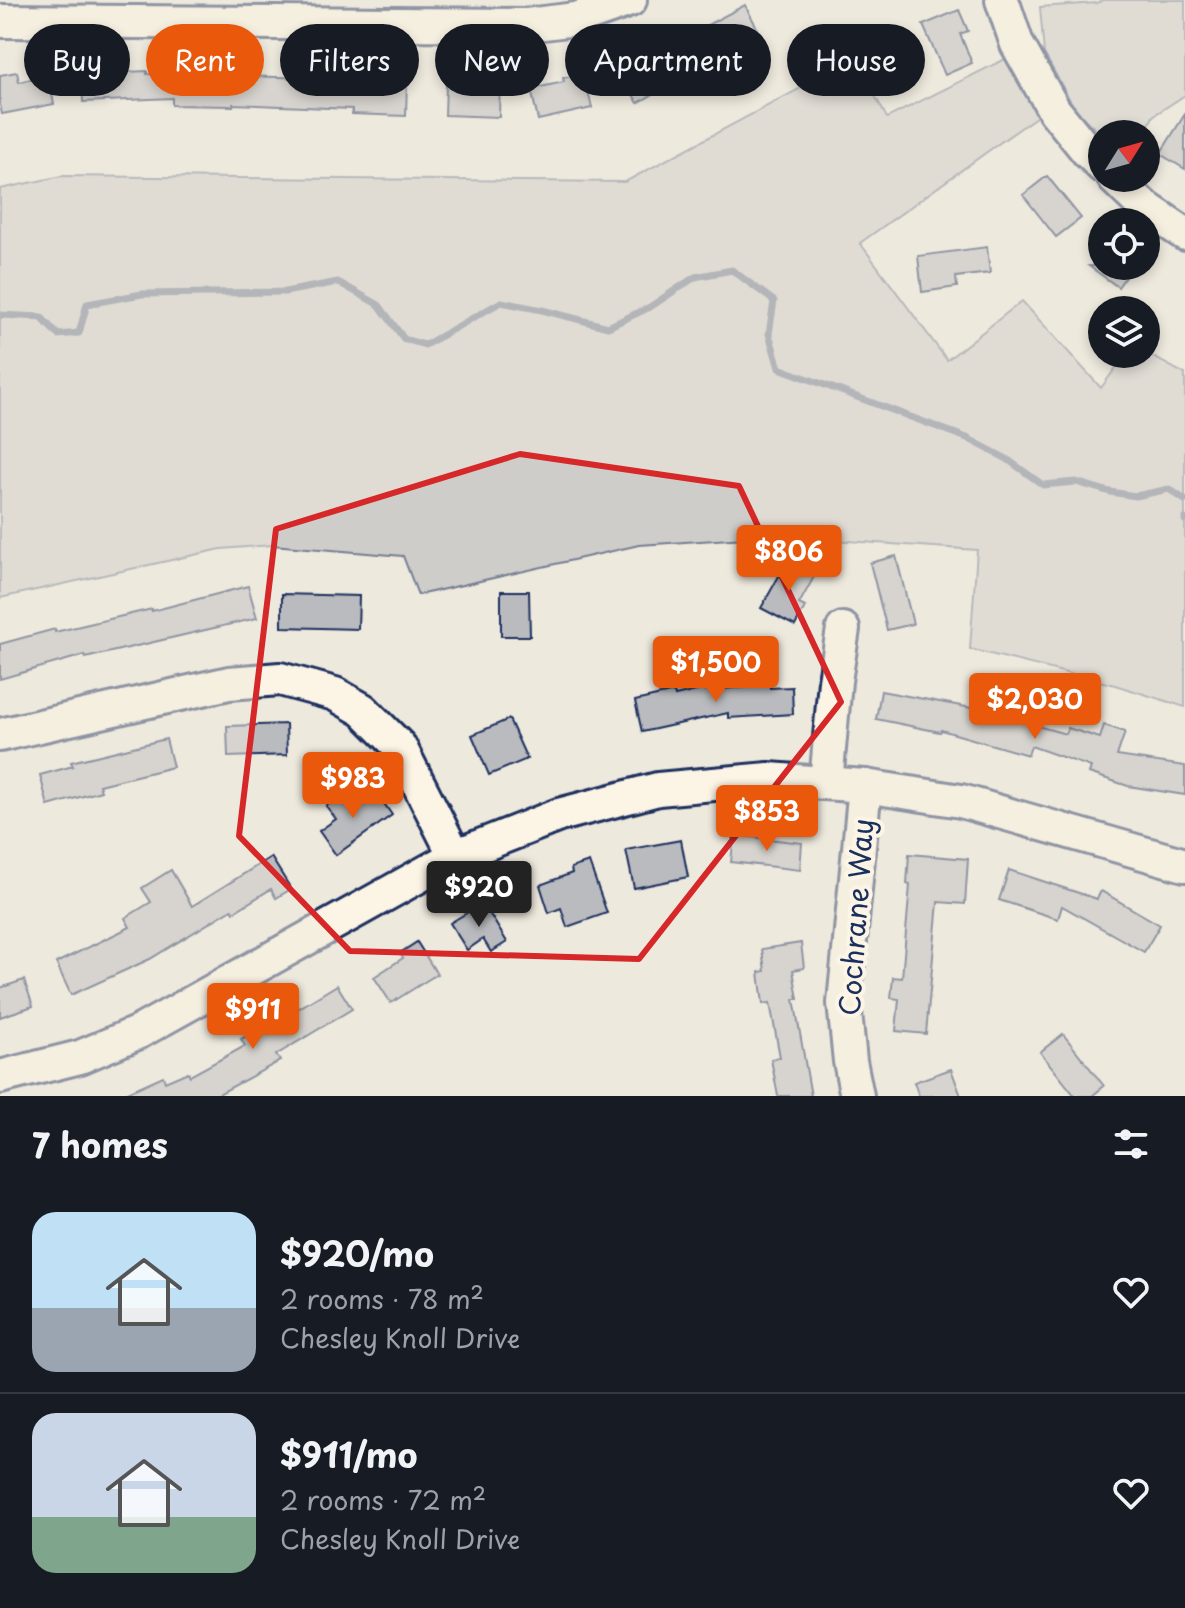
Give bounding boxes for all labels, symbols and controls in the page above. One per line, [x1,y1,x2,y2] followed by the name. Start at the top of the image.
[24,24,130,96] chip: Buy
[146,24,264,96] chip: Rent
[280,24,419,96] chip: Filters
[435,24,549,96] chip: New
[565,24,771,96] chip: Apartment
[787,24,925,96] chip: House
[1088,120,1160,192] north arrow
[1088,120,1160,368] map controls
[1088,208,1160,280] button: locate
[1088,296,1160,368] button: layers
[742,525,836,593] pin: $806
[755,531,823,570] text: $806
[651,636,781,704] pin: $1,500
[671,642,761,681] text: $1,500
[970,673,1100,741] pin: $2,030
[987,679,1083,718] text: $2,030
[306,752,400,820] pin: $983
[320,758,386,797] text: $983
[720,785,814,853] pin: $853
[734,791,800,830] text: $853
[827,817,883,1017] street label: Cochrane Way
[432,861,526,929] pin: $920
[445,867,513,906] text: $920
[206,983,300,1051] pin: $911
[225,989,281,1028] text: $911
[32,1118,168,1170] text: 7 homes
[1109,1122,1153,1166] icon: filters
[280,1227,434,1279] text: $920/mo
[96,1244,192,1340] icon: home
[1109,1270,1153,1314] icon: heart
[280,1279,484,1318] text: 2 rooms · 78 m²
[280,1318,520,1357] text: Chesley Knoll Drive
[280,1428,417,1480] text: $911/mo
[96,1445,192,1541] icon: home
[1109,1471,1153,1515] icon: heart
[280,1480,486,1519] text: 2 rooms · 72 m²
[280,1519,520,1558] text: Chesley Knoll Drive

